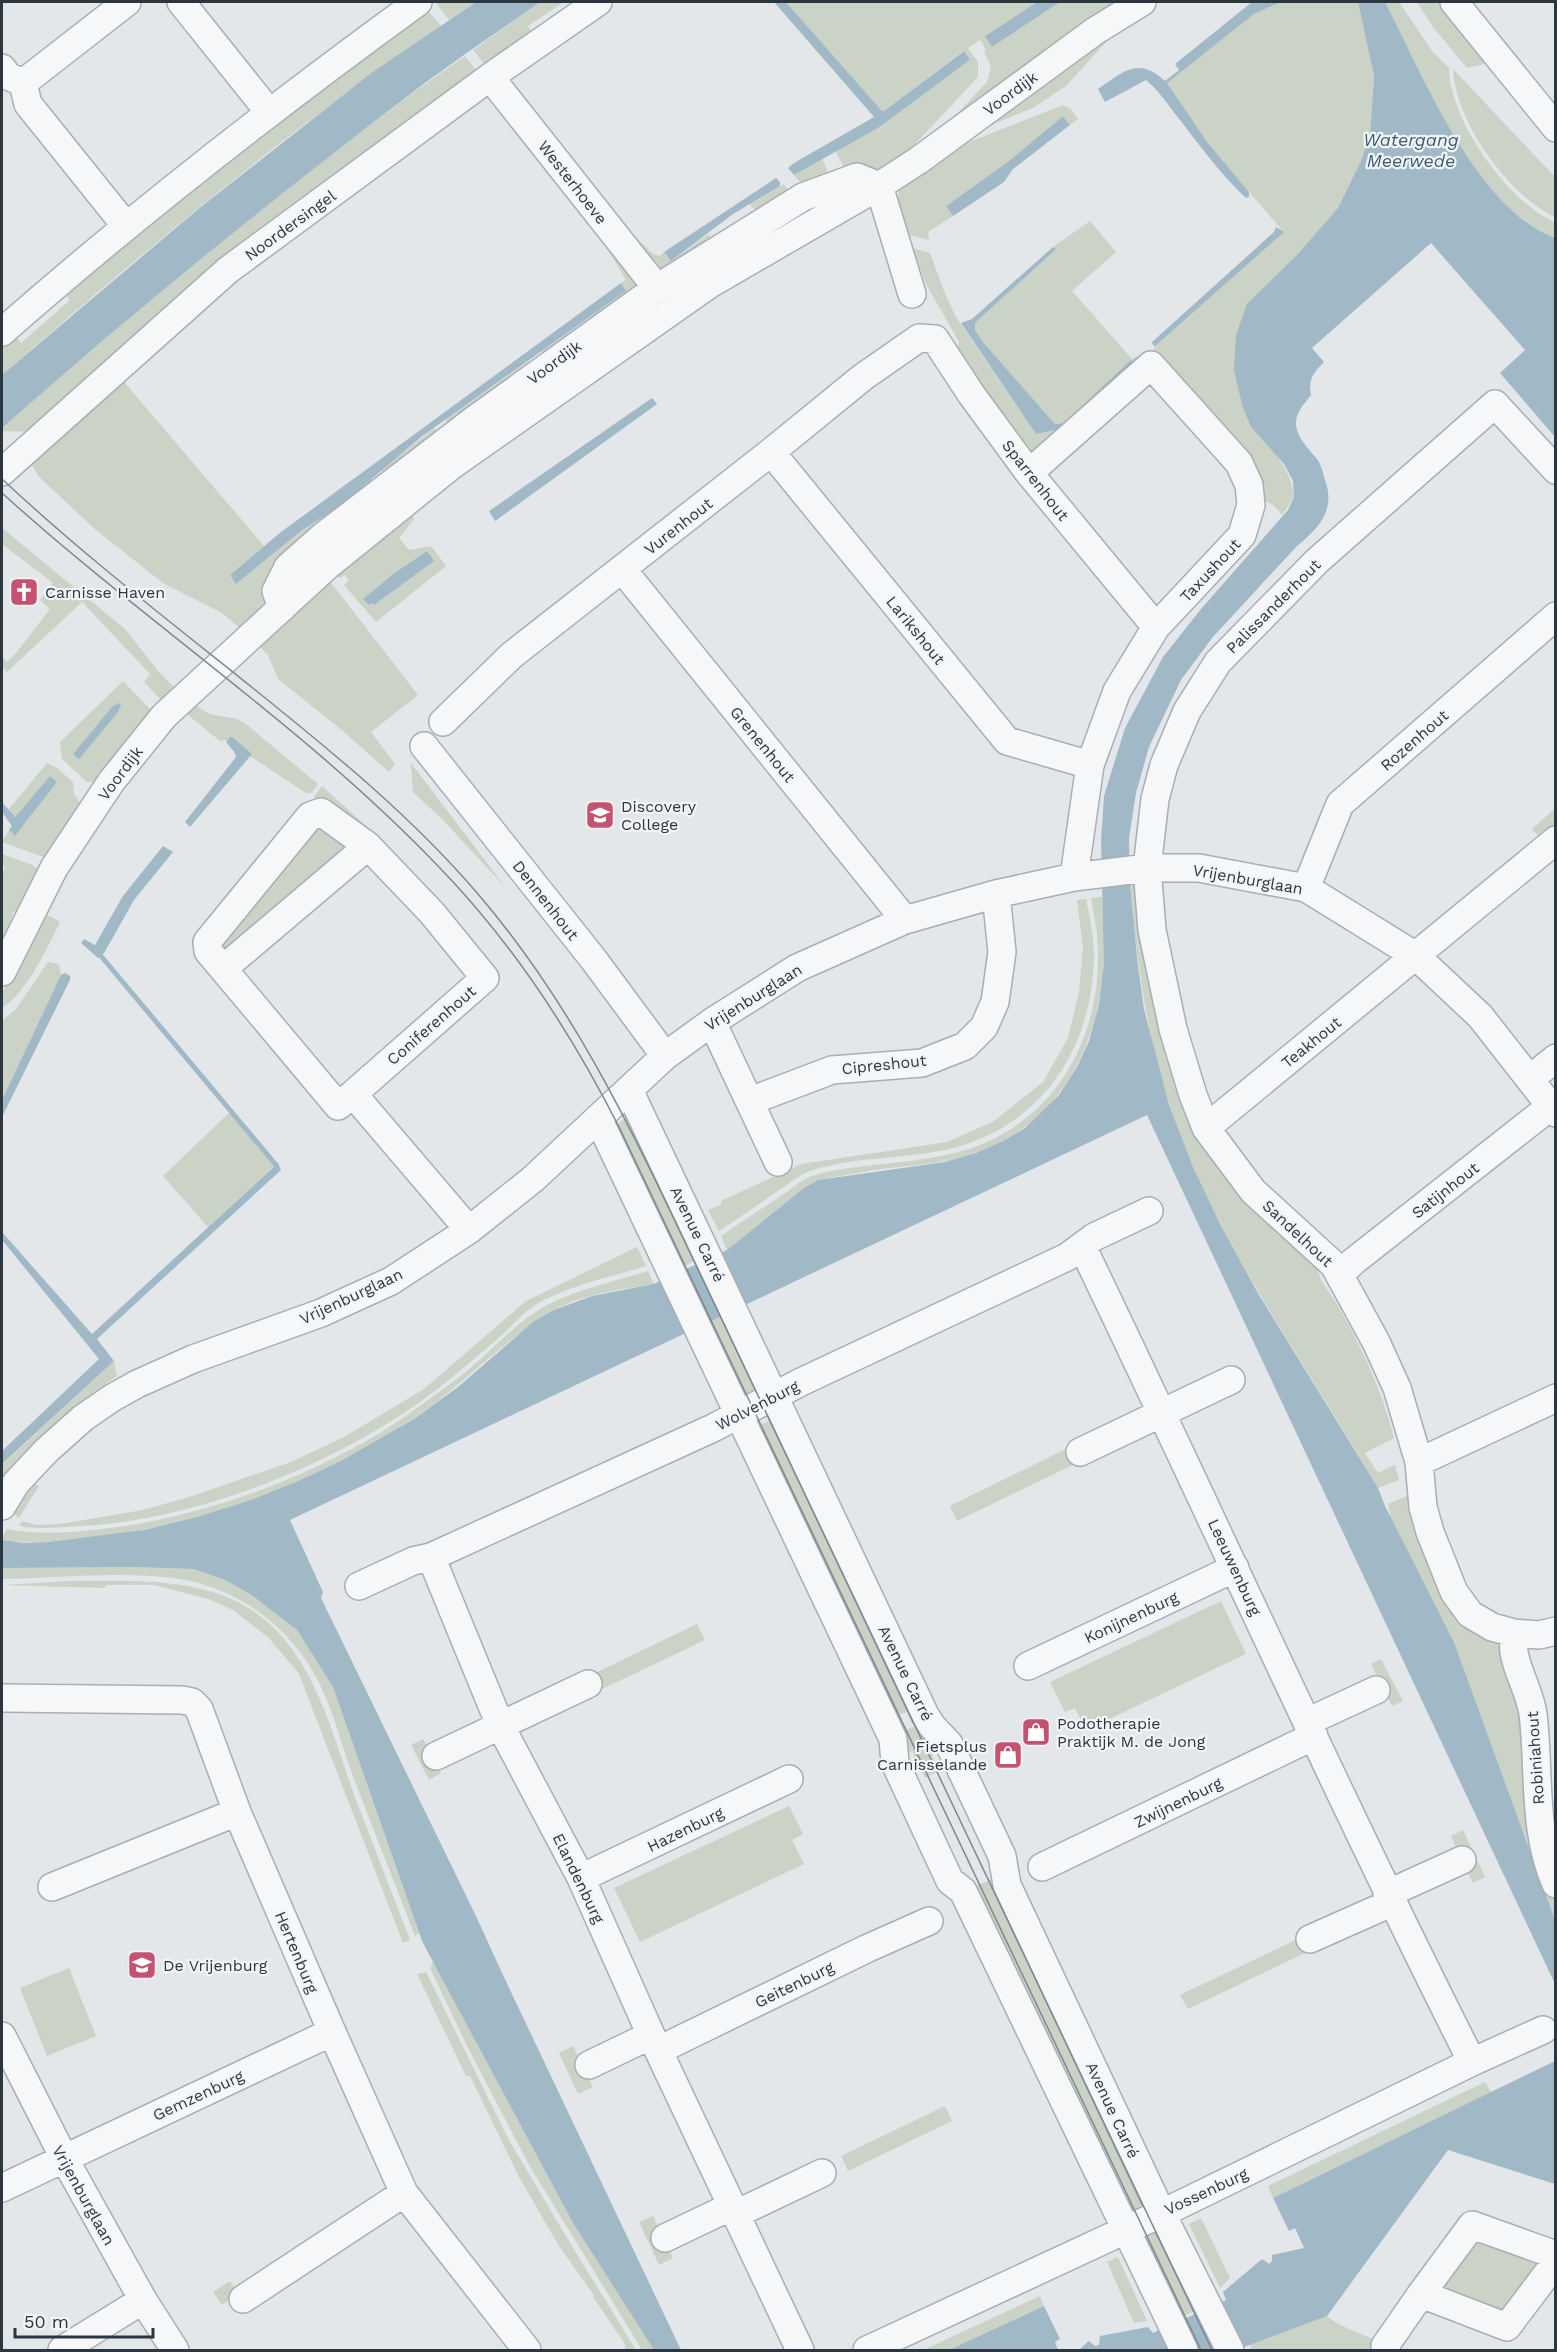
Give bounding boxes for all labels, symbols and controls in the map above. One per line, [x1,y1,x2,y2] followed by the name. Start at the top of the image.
[979,67,1041,120] street label: Voordijk
[1363,129,1459,171] water label: Watergang Meerwede
[534,137,611,228] street label: Westerhoeve
[241,186,340,265] street label: Noordersingel
[523,336,585,389] street label: Voordijk
[998,436,1073,525] street label: Sparrenhout
[640,494,716,559] street label: Vurenhout
[1176,534,1245,606] street label: Taxushout
[1222,555,1325,658] street label: Palissanderhout
[8,576,40,608] church icon: Carnisse Haven
[45,583,165,602] place label: Carnisse Haven
[882,592,949,669] street label: Larikshout
[726,703,799,786] street label: Grenenhout
[1377,706,1452,775] street label: Rozenhout
[94,743,147,804] street label: Voordijk
[621,797,697,834] place label: Discovery College
[584,799,616,831] school or university icon: Discovery College
[509,857,583,944] street label: Dennenhout
[1191,860,1304,899] street label: Vrijenburglaan
[701,960,806,1035] street label: Vrijenburglaan
[383,981,480,1069] street label: Coniferenhout
[1278,1012,1345,1072] street label: Teakhout
[841,1051,928,1078] street label: Cipreshout
[1408,1158,1483,1223] street label: Satijnhout
[666,1183,729,1285] street label: Avenue Carré
[1259,1196,1337,1271] street label: Sandelhout
[297,1264,406,1329] street label: Vrijenburglaan
[712,1376,803,1435] street label: Wolvenburg
[1204,1516,1265,1619] street label: Leeuwenburg
[1081,1587,1182,1647] street label: Konijnenburg
[874,1622,937,1724] street label: Avenue Carré
[1523,1710,1548,1805] street label: Robiniahout
[1057,1714,1206,1751] place label: Podotherapie Praktijk M. de Jong
[1020,1716,1052,1748] shop icon: Podotherapie Praktijk M. de Jong
[877,1737,987,1774] place label: Fietsplus Carnisselande
[992,1739,1024,1771] shop icon: Fietsplus Carnisselande
[1131,1773,1226,1832] street label: Zwijnenburg
[644,1803,727,1856] street label: Hazenburg
[549,1830,609,1927] street label: Elandenburg
[271,1908,323,1997] street label: Hertenburg
[126,1949,158,1981] school or university icon: De Vrijenburg
[163,1956,268,1975] place label: De Vrijenburg
[752,1957,837,2012] street label: Geitenburg
[1082,2059,1143,2161] street label: Avenue Carré
[150,2066,247,2125] street label: Gemzenburg
[48,2142,119,2249] street label: Vrijenburglaan
[1162,2164,1251,2219] street label: Vossenburg
[15,2301,153,2339] scale bar
[24,2311,69,2332] text: 50 m

